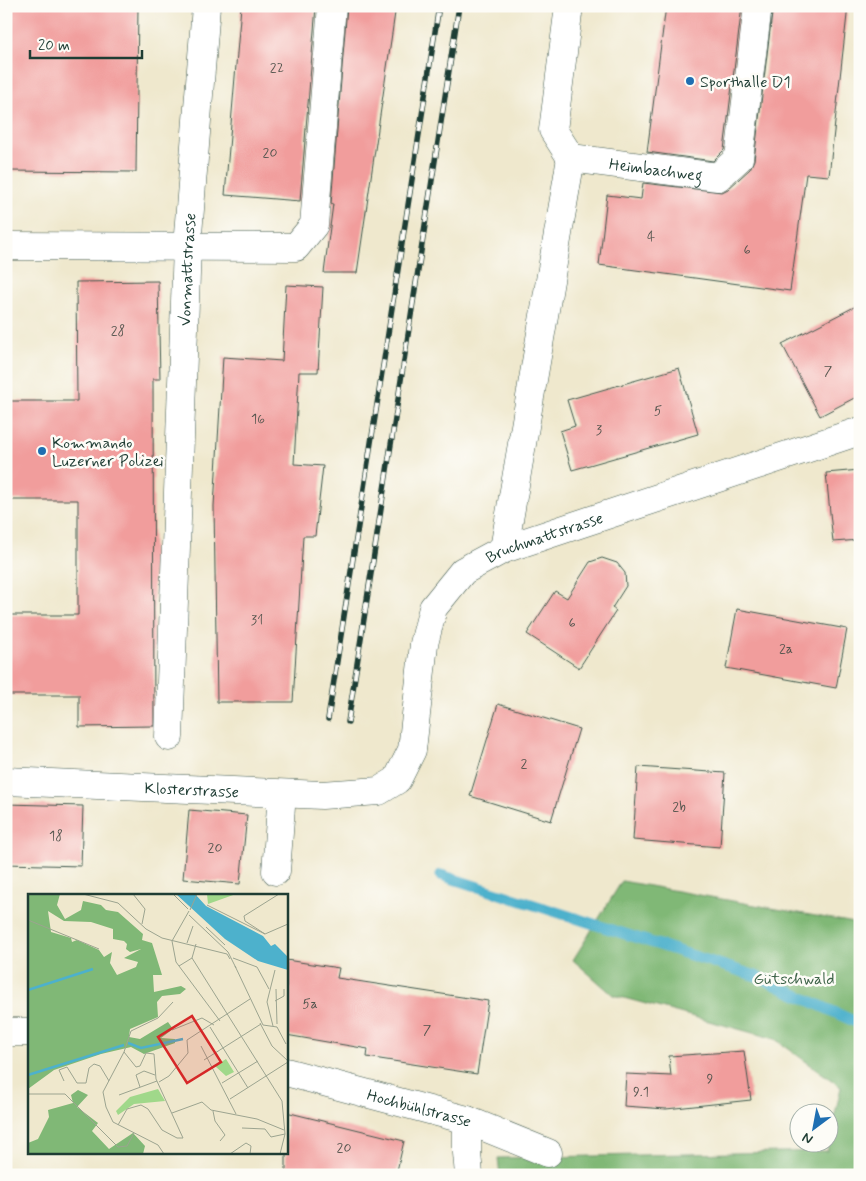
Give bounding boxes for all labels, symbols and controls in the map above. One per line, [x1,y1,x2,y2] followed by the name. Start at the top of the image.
[30,28,142,60] scale bar
[38,36,70,56] text: 20 m
[270,59,284,77] house number: 22
[700,72,791,93] place label: Sporthalle D1
[684,75,696,87] marker: Sporthalle D1
[263,144,277,162] house number: 20
[608,154,704,188] street label: Heimbachweg
[175,212,202,326] street label: Vonmattstrasse
[647,228,655,246] house number: 4
[743,241,751,259] house number: 6
[111,322,125,340] house number: 28
[824,362,833,380] house number: 7
[654,402,662,420] house number: 5
[251,410,265,428] house number: 16
[596,421,602,439] house number: 3
[52,433,164,472] place label: Kommando Luzerner Polizei
[36,445,48,457] marker: Kommando Luzerner Polizei
[482,508,606,569] street label: Bruchmattstrasse
[251,611,263,629] house number: 31
[568,614,576,632] house number: 6
[779,640,793,658] house number: 2a
[521,755,528,773] house number: 2
[144,778,239,803] street label: Klosterstrasse
[672,798,686,816] house number: 2b
[49,827,63,845] house number: 18
[208,839,222,857] house number: 20
[28,894,288,1154] inset map
[753,969,835,990] park label: Gütschwald
[302,995,318,1013] house number: 5a
[423,1021,432,1039] house number: 7
[707,1070,714,1088] house number: 9
[633,1083,649,1101] house number: 9.1
[365,1085,474,1133] street label: Hochbühlstrasse
[788,1104,838,1154] north arrow
[799,1128,816,1148] text: N
[337,1139,351,1157] house number: 20

